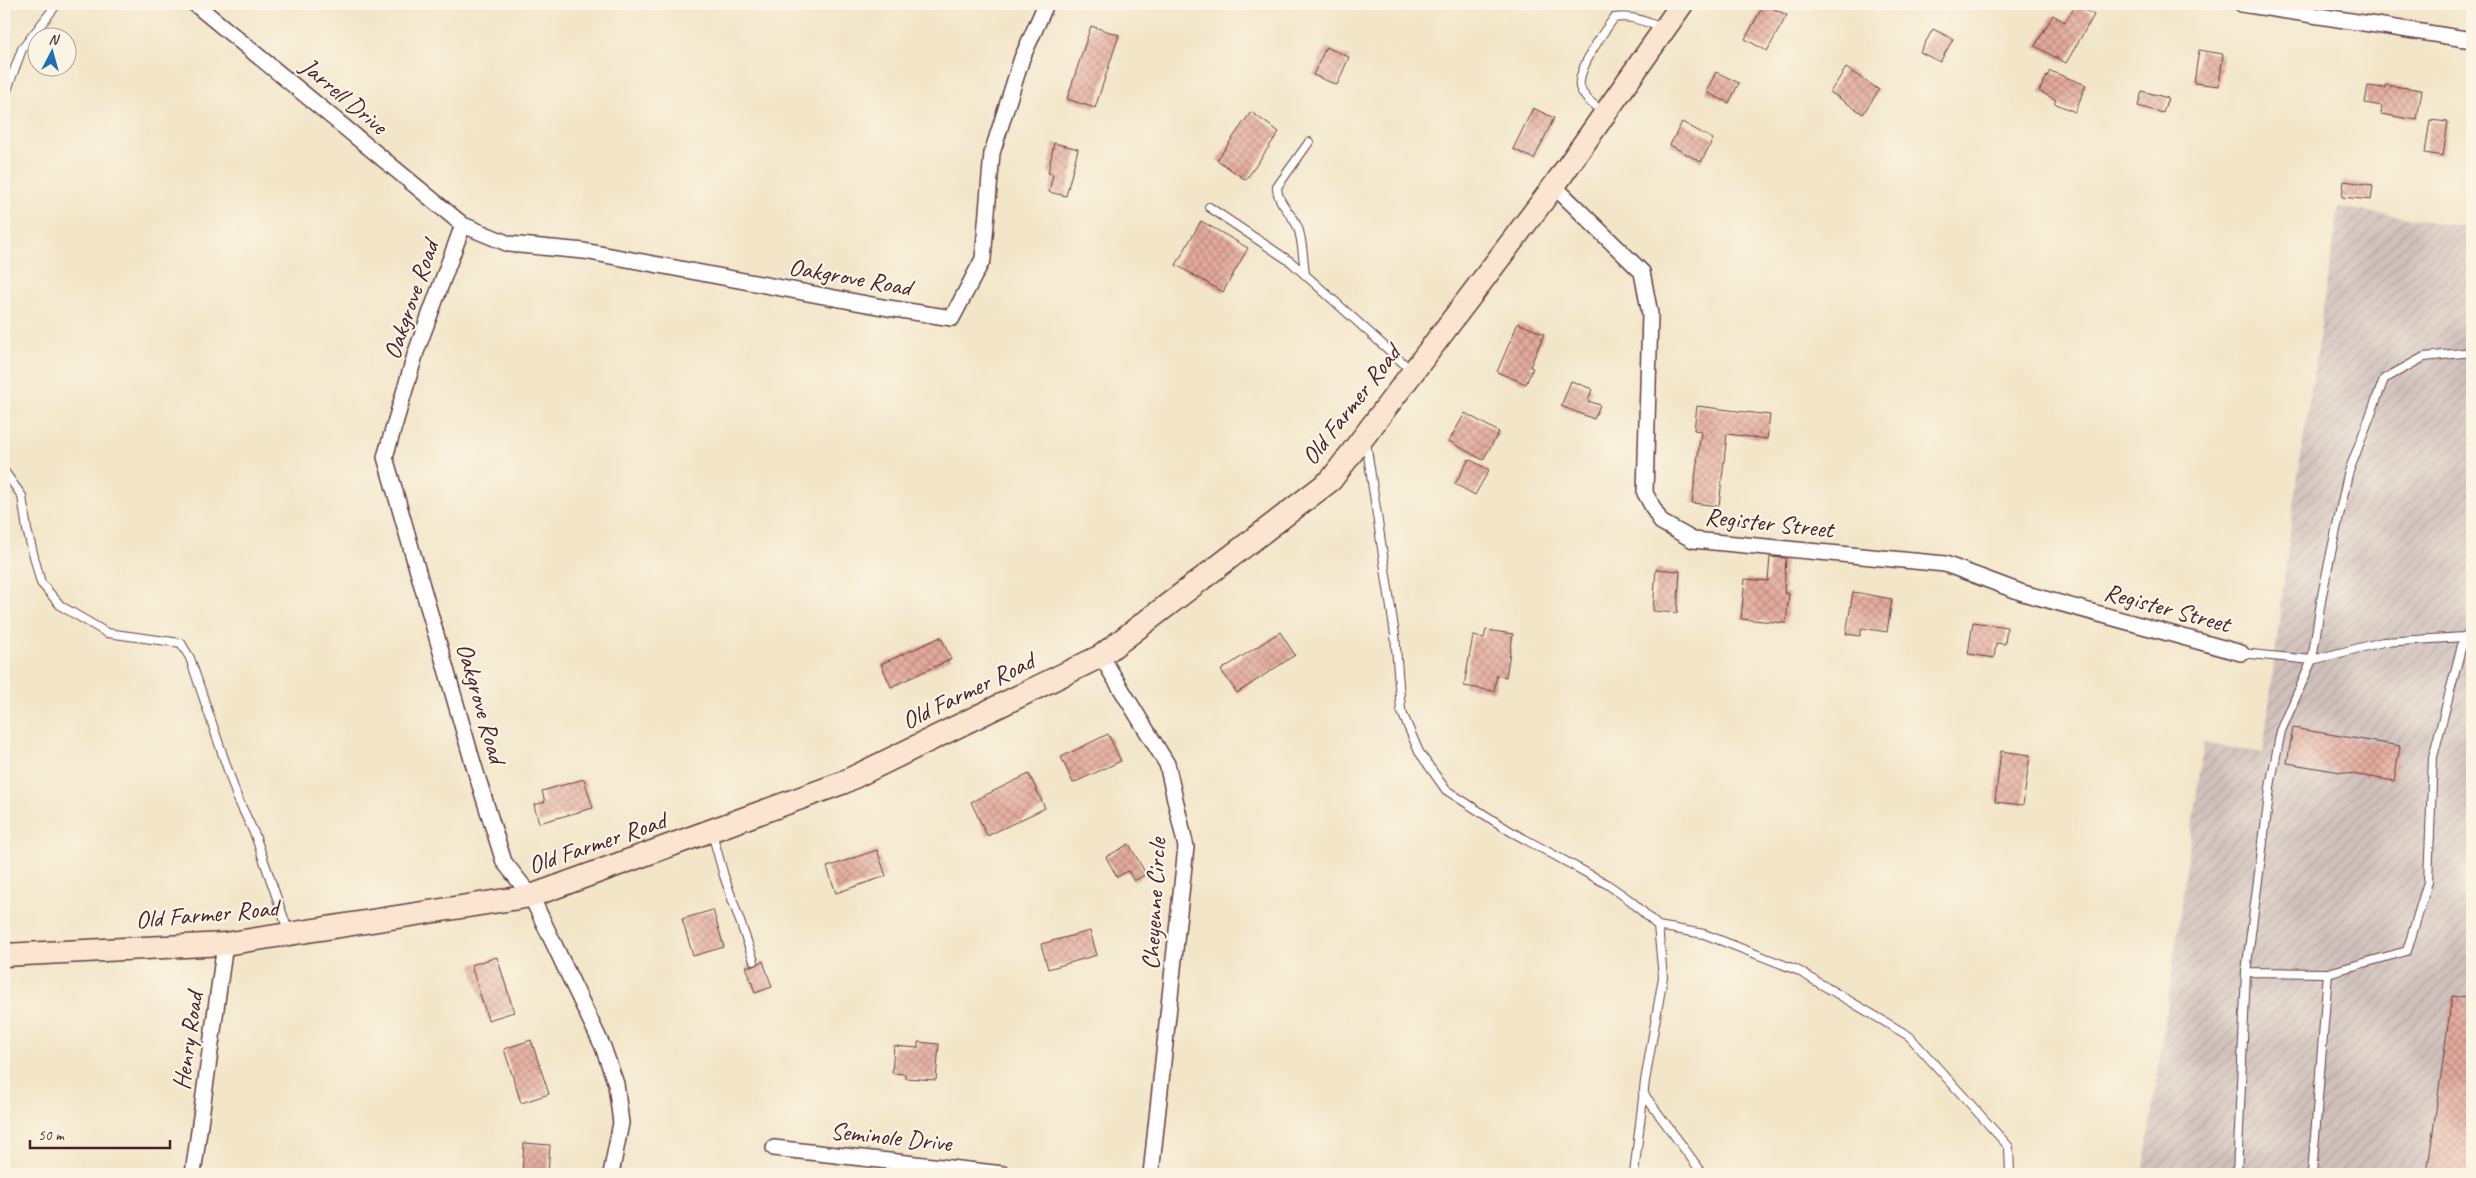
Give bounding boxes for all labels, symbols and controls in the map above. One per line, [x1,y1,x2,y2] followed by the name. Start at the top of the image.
[28,28,78,78] north arrow
[48,31,61,49] text: N
[293,50,395,143] street label: Jarrell Drive
[376,232,448,364] street label: Oakgrove Road
[786,251,918,304] street label: Oakgrove Road
[1294,336,1410,471] street label: Old Farmer Road
[1703,500,1837,546] street label: Register Street
[2101,576,2236,641] street label: Register Street
[449,639,515,771] street label: Oakgrove Road
[897,644,1042,737] street label: Old Farmer Road
[524,803,673,881] street label: Old Farmer Road
[1135,835,1174,971] street label: Cheyenne Circle
[134,892,283,936] street label: Old Farmer Road
[165,986,211,1092] street label: Henry Road
[829,1115,955,1159] street label: Seminole Drive
[30,1118,170,1150] scale bar
[38,1126,65,1145] text: 50 m

